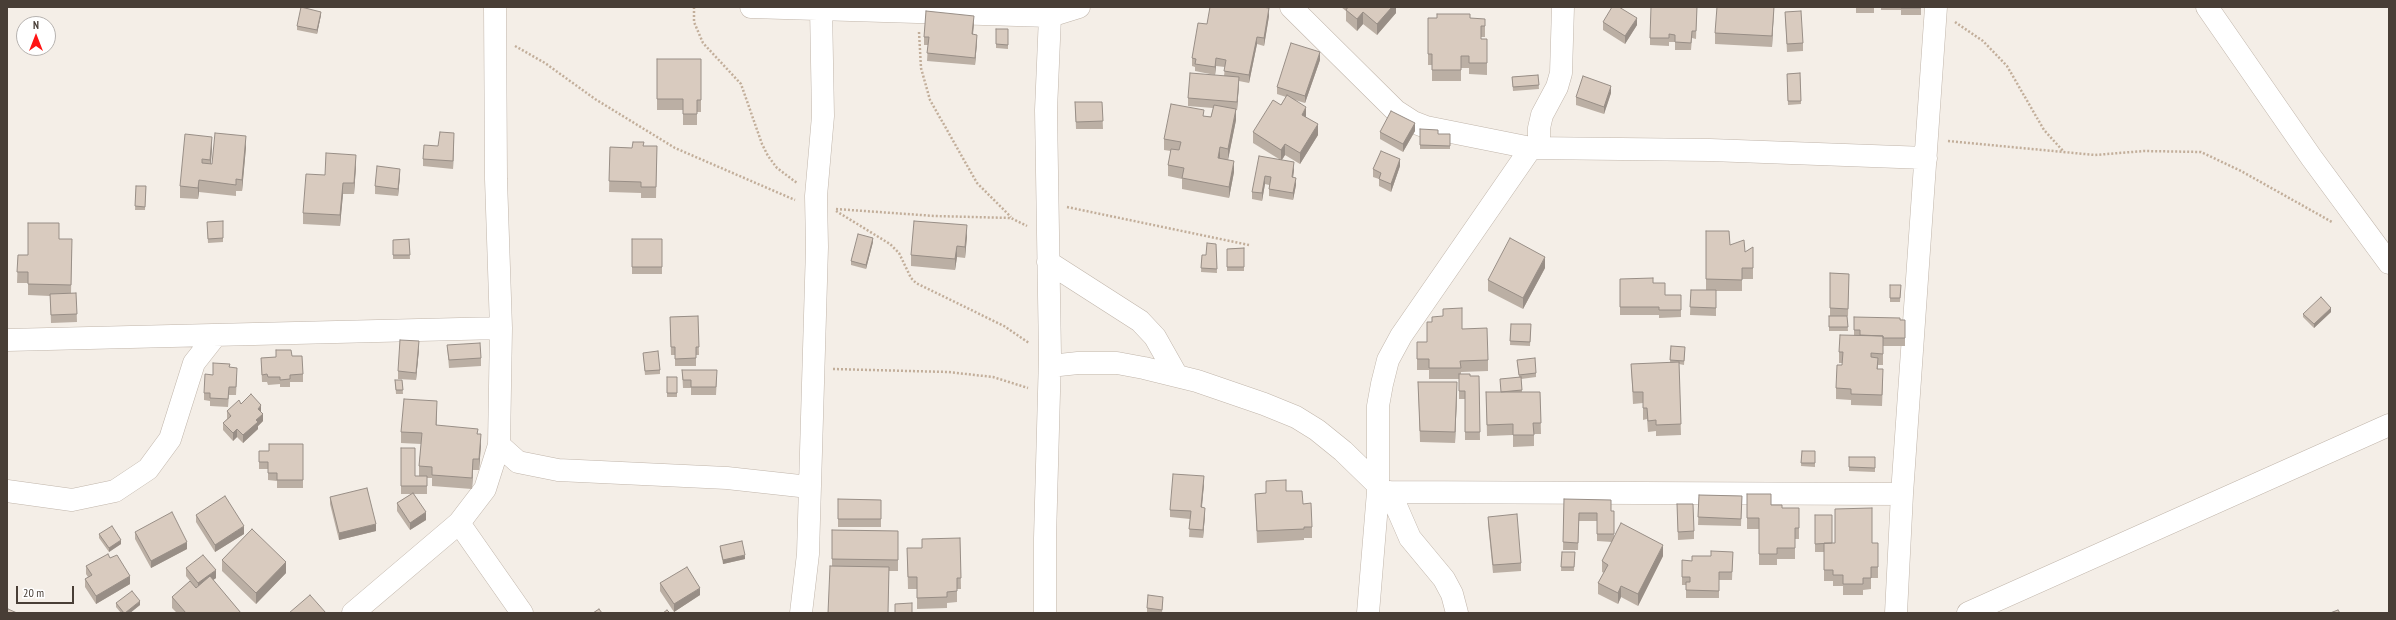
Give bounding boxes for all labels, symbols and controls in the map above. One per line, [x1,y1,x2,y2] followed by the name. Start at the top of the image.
[16,16,56,56] north arrow
[33,18,39,32] text: N
[18,578,76,604] scale bar
[23,585,44,600] text: 20 m

